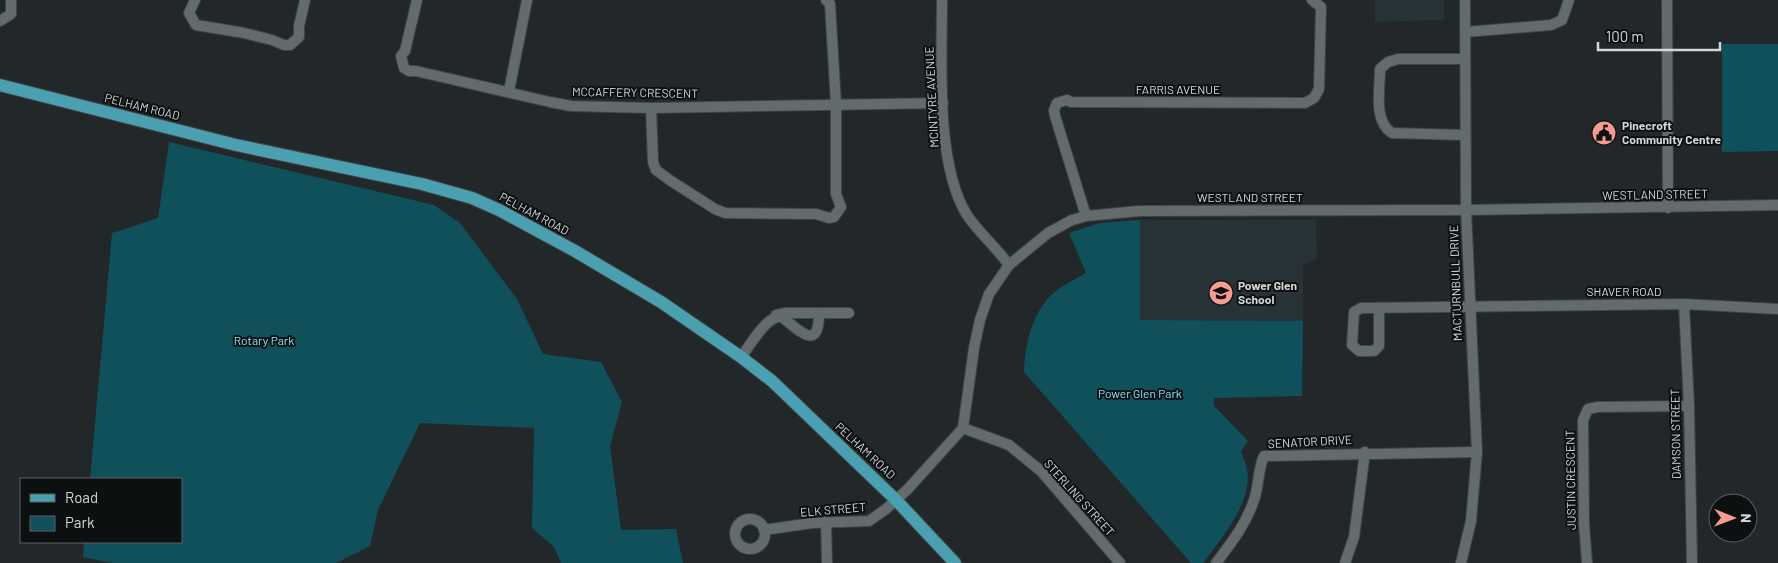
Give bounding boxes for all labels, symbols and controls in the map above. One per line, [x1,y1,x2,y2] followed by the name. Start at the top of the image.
[1598,20,1720,52] scale bar
[1606,27,1644,45] text: 100 m
[921,46,941,148] street label: MCINTYRE AVENUE
[1136,82,1220,96] street label: FARRIS AVENUE
[572,84,698,100] street label: MCCAFFERY CRESCENT
[103,90,181,122] street label: PELHAM ROAD
[1622,118,1722,146] place label: Pinecroft Community Centre
[1591,120,1617,146] public building icon: Pinecroft Community Centre
[1602,186,1708,202] street label: WESTLAND STREET
[497,189,572,237] street label: PELHAM ROAD
[1197,190,1303,204] street label: WESTLAND STREET
[1446,225,1464,341] street label: MACTURNBULL DRIVE
[1238,278,1297,306] place label: Power Glen School
[1208,280,1234,306] school or university icon: Power Glen School
[1586,284,1662,298] street label: SHAVER ROAD
[234,333,294,347] park label: Rotary Park
[1098,386,1182,400] park label: Power Glen Park
[1667,389,1683,479] street label: DAMSON STREET
[833,419,899,482] street label: PELHAM ROAD
[1562,430,1578,530] street label: JUSTIN CRESCENT
[1267,432,1352,450] street label: SENATOR DRIVE
[1042,456,1118,539] street label: STERLING STREET
[20,478,182,543] legend
[65,488,98,506] text: Road
[1708,493,1758,543] north arrow
[799,499,867,519] street label: ELK STREET
[65,513,95,531] text: Park
[1738,513,1755,523] text: N

